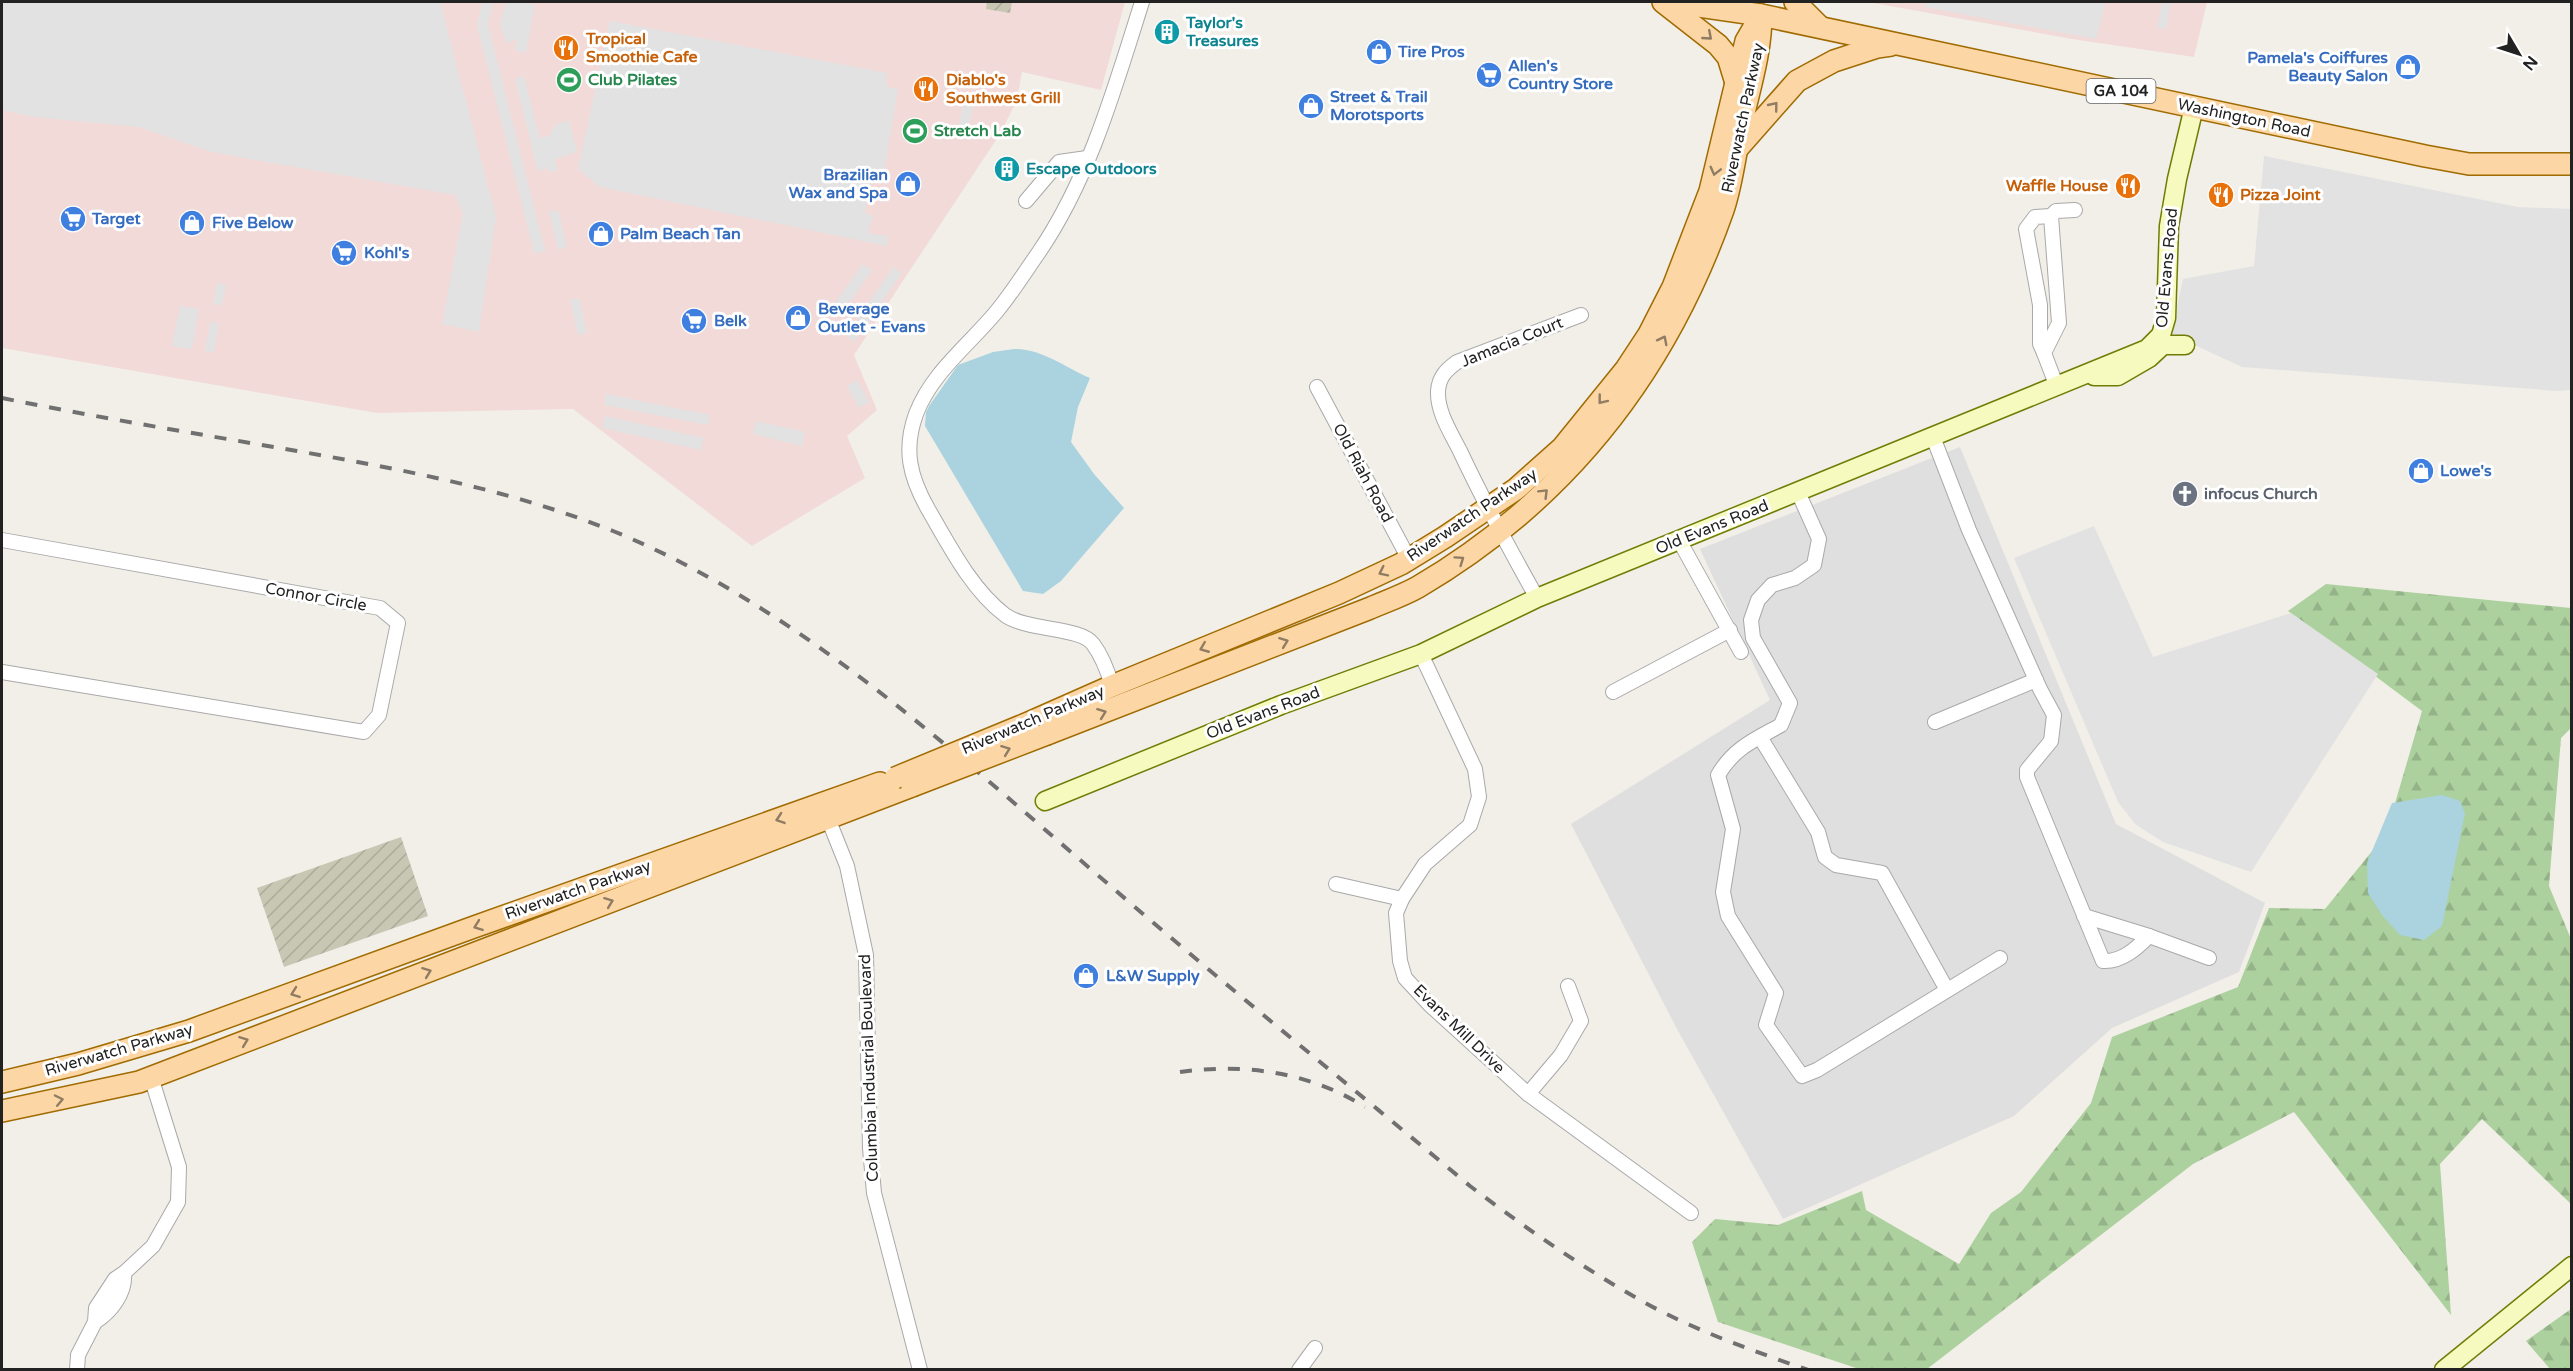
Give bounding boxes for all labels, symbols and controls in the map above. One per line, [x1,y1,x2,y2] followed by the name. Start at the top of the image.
[1185,13,1259,51] place label: Taylor's Treasures
[1152,17,1182,47] building icon: Taylor's Treasures
[2489,24,2549,84] north arrow
[585,29,697,67] place label: Tropical Smoothie Cafe
[1701,29,1712,40] one-way arrow
[551,33,581,63] restaurant icon: Tropical Smoothie Cafe
[1364,37,1394,67] shop icon: Tire Pros
[1717,41,1769,195] street label: Riverwatch Parkway
[1397,42,1465,62] place label: Tire Pros
[2247,48,2388,86] place label: Pamela's Coiffures Beauty Salon
[2393,52,2423,82] shop icon: Pamela's Coiffures Beauty Salon
[2518,52,2542,74] text: N
[1508,56,1613,94] place label: Allen's Country Store
[1474,60,1504,90] supermarket icon: Allen's Country Store
[554,65,584,95] sports icon: Club Pilates
[588,70,678,90] place label: Club Pilates
[946,70,1061,108] place label: Diablo's Southwest Grill
[911,74,941,104] restaurant icon: Diablo's Southwest Grill
[2086,79,2156,103] road number: GA 104
[1330,87,1428,125] place label: Street & Trail Morotsports
[1296,91,1326,121] shop icon: Street & Trail Morotsports
[2176,94,2312,142] street label: Washington Road
[1767,102,1778,113] one-way arrow
[900,116,930,146] sports icon: Stretch Lab
[934,121,1021,141] place label: Stretch Lab
[992,154,1022,184] building icon: Escape Outdoors
[1026,159,1157,179] place label: Escape Outdoors
[789,165,888,203] place label: Brazilian Wax and Spa
[1710,165,1723,175] one-way arrow
[893,169,923,199] shop icon: Brazilian Wax and Spa
[2113,171,2143,201] restaurant icon: Waffle House
[2006,176,2108,196] place label: Waffle House
[2206,180,2236,210] restaurant icon: Pizza Joint
[2240,185,2321,205] place label: Pizza Joint
[58,204,88,234] supermarket icon: Target
[2152,207,2182,329] street label: Old Evans Road
[177,208,207,238] shop icon: Five Below
[91,209,141,229] place label: Target
[212,213,294,233] place label: Five Below
[586,219,616,249] shop icon: Palm Beach Tan
[620,224,741,244] place label: Palm Beach Tan
[329,238,359,268] supermarket icon: Kohl's
[364,243,410,263] place label: Kohl's
[818,299,926,337] place label: Beverage Outlet - Evans
[783,303,813,333] shop icon: Beverage Outlet - Evans
[679,306,709,336] supermarket icon: Belk
[714,311,747,331] place label: Belk
[1458,312,1566,372] street label: Jamacia Court
[1656,335,1668,346] one-way arrow
[1598,394,1609,405] one-way arrow
[1328,420,1398,526] street label: Old Riah Road
[2406,456,2436,486] shop icon: Lowe's
[2440,461,2492,481] place label: Lowe's
[1403,464,1541,566] street label: Riverwatch Parkway
[2170,479,2200,509] church icon: infocus Church
[2204,484,2318,504] place label: infocus Church
[1537,489,1547,500] one-way arrow
[1653,495,1771,559] street label: Old Evans Road
[1453,556,1464,567] one-way arrow
[1379,564,1390,576] one-way arrow
[264,578,368,616] street label: Connor Circle
[1277,637,1288,649] one-way arrow
[1199,641,1210,653] one-way arrow
[959,681,1108,759] street label: Riverwatch Parkway
[1203,682,1323,744] street label: Old Evans Road
[1096,708,1107,720] one-way arrow
[999,745,1010,757] one-way arrow
[775,811,786,824] one-way arrow
[502,856,654,924] street label: Riverwatch Parkway
[603,897,614,909] one-way arrow
[473,918,483,931] one-way arrow
[855,954,883,1182] street label: Columbia Industrial Boulevard
[1071,961,1101,991] shop icon: L&W Supply
[1106,966,1200,986] place label: L&W Supply
[420,967,431,979] one-way arrow
[1409,980,1509,1078] street label: Evans Mill Drive
[290,986,300,999] one-way arrow
[43,1019,196,1081] street label: Riverwatch Parkway
[239,1036,249,1049] one-way arrow
[54,1094,64,1107] one-way arrow

